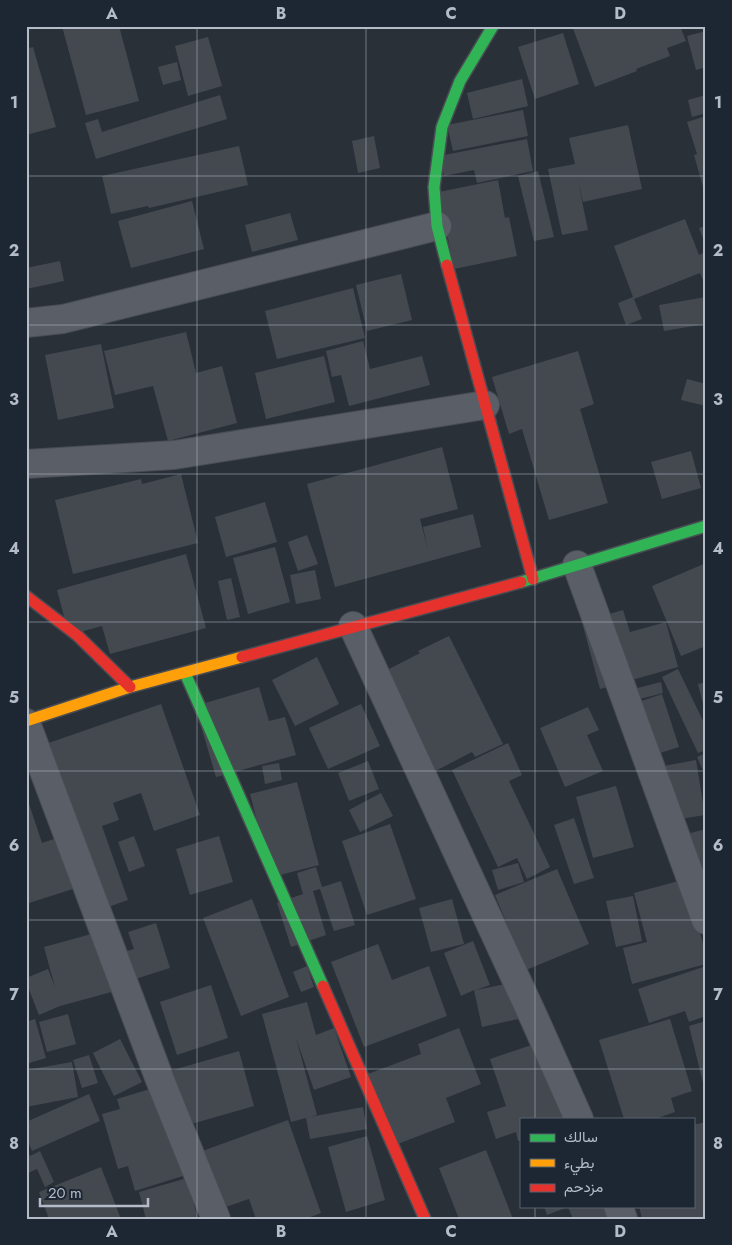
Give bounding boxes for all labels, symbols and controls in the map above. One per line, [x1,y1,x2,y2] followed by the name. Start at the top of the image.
[105,2,118,25] text: A
[276,2,286,25] text: B
[445,2,457,25] text: C
[614,2,626,25] text: D
[10,91,18,114] text: 1
[714,91,722,114] text: 1
[9,239,19,262] text: 2
[713,239,723,262] text: 2
[9,388,19,411] text: 3
[713,388,723,411] text: 3
[8,537,20,560] text: 4
[712,537,724,560] text: 4
[9,686,19,709] text: 5
[713,686,723,709] text: 5
[9,834,19,857] text: 6
[713,834,723,857] text: 6
[9,983,19,1006] text: 7
[713,983,723,1006] text: 7
[520,1118,694,1208] legend
[564,1126,598,1148] text: سالك
[9,1132,19,1155] text: 8
[713,1132,723,1155] text: 8
[564,1152,594,1176] text: بطيء
[40,1175,148,1207] scale bar
[564,1176,603,1198] text: مزدحم
[48,1182,82,1204] text: 20 m
[105,1220,118,1243] text: A
[276,1220,286,1243] text: B
[445,1220,457,1243] text: C
[614,1220,626,1243] text: D

